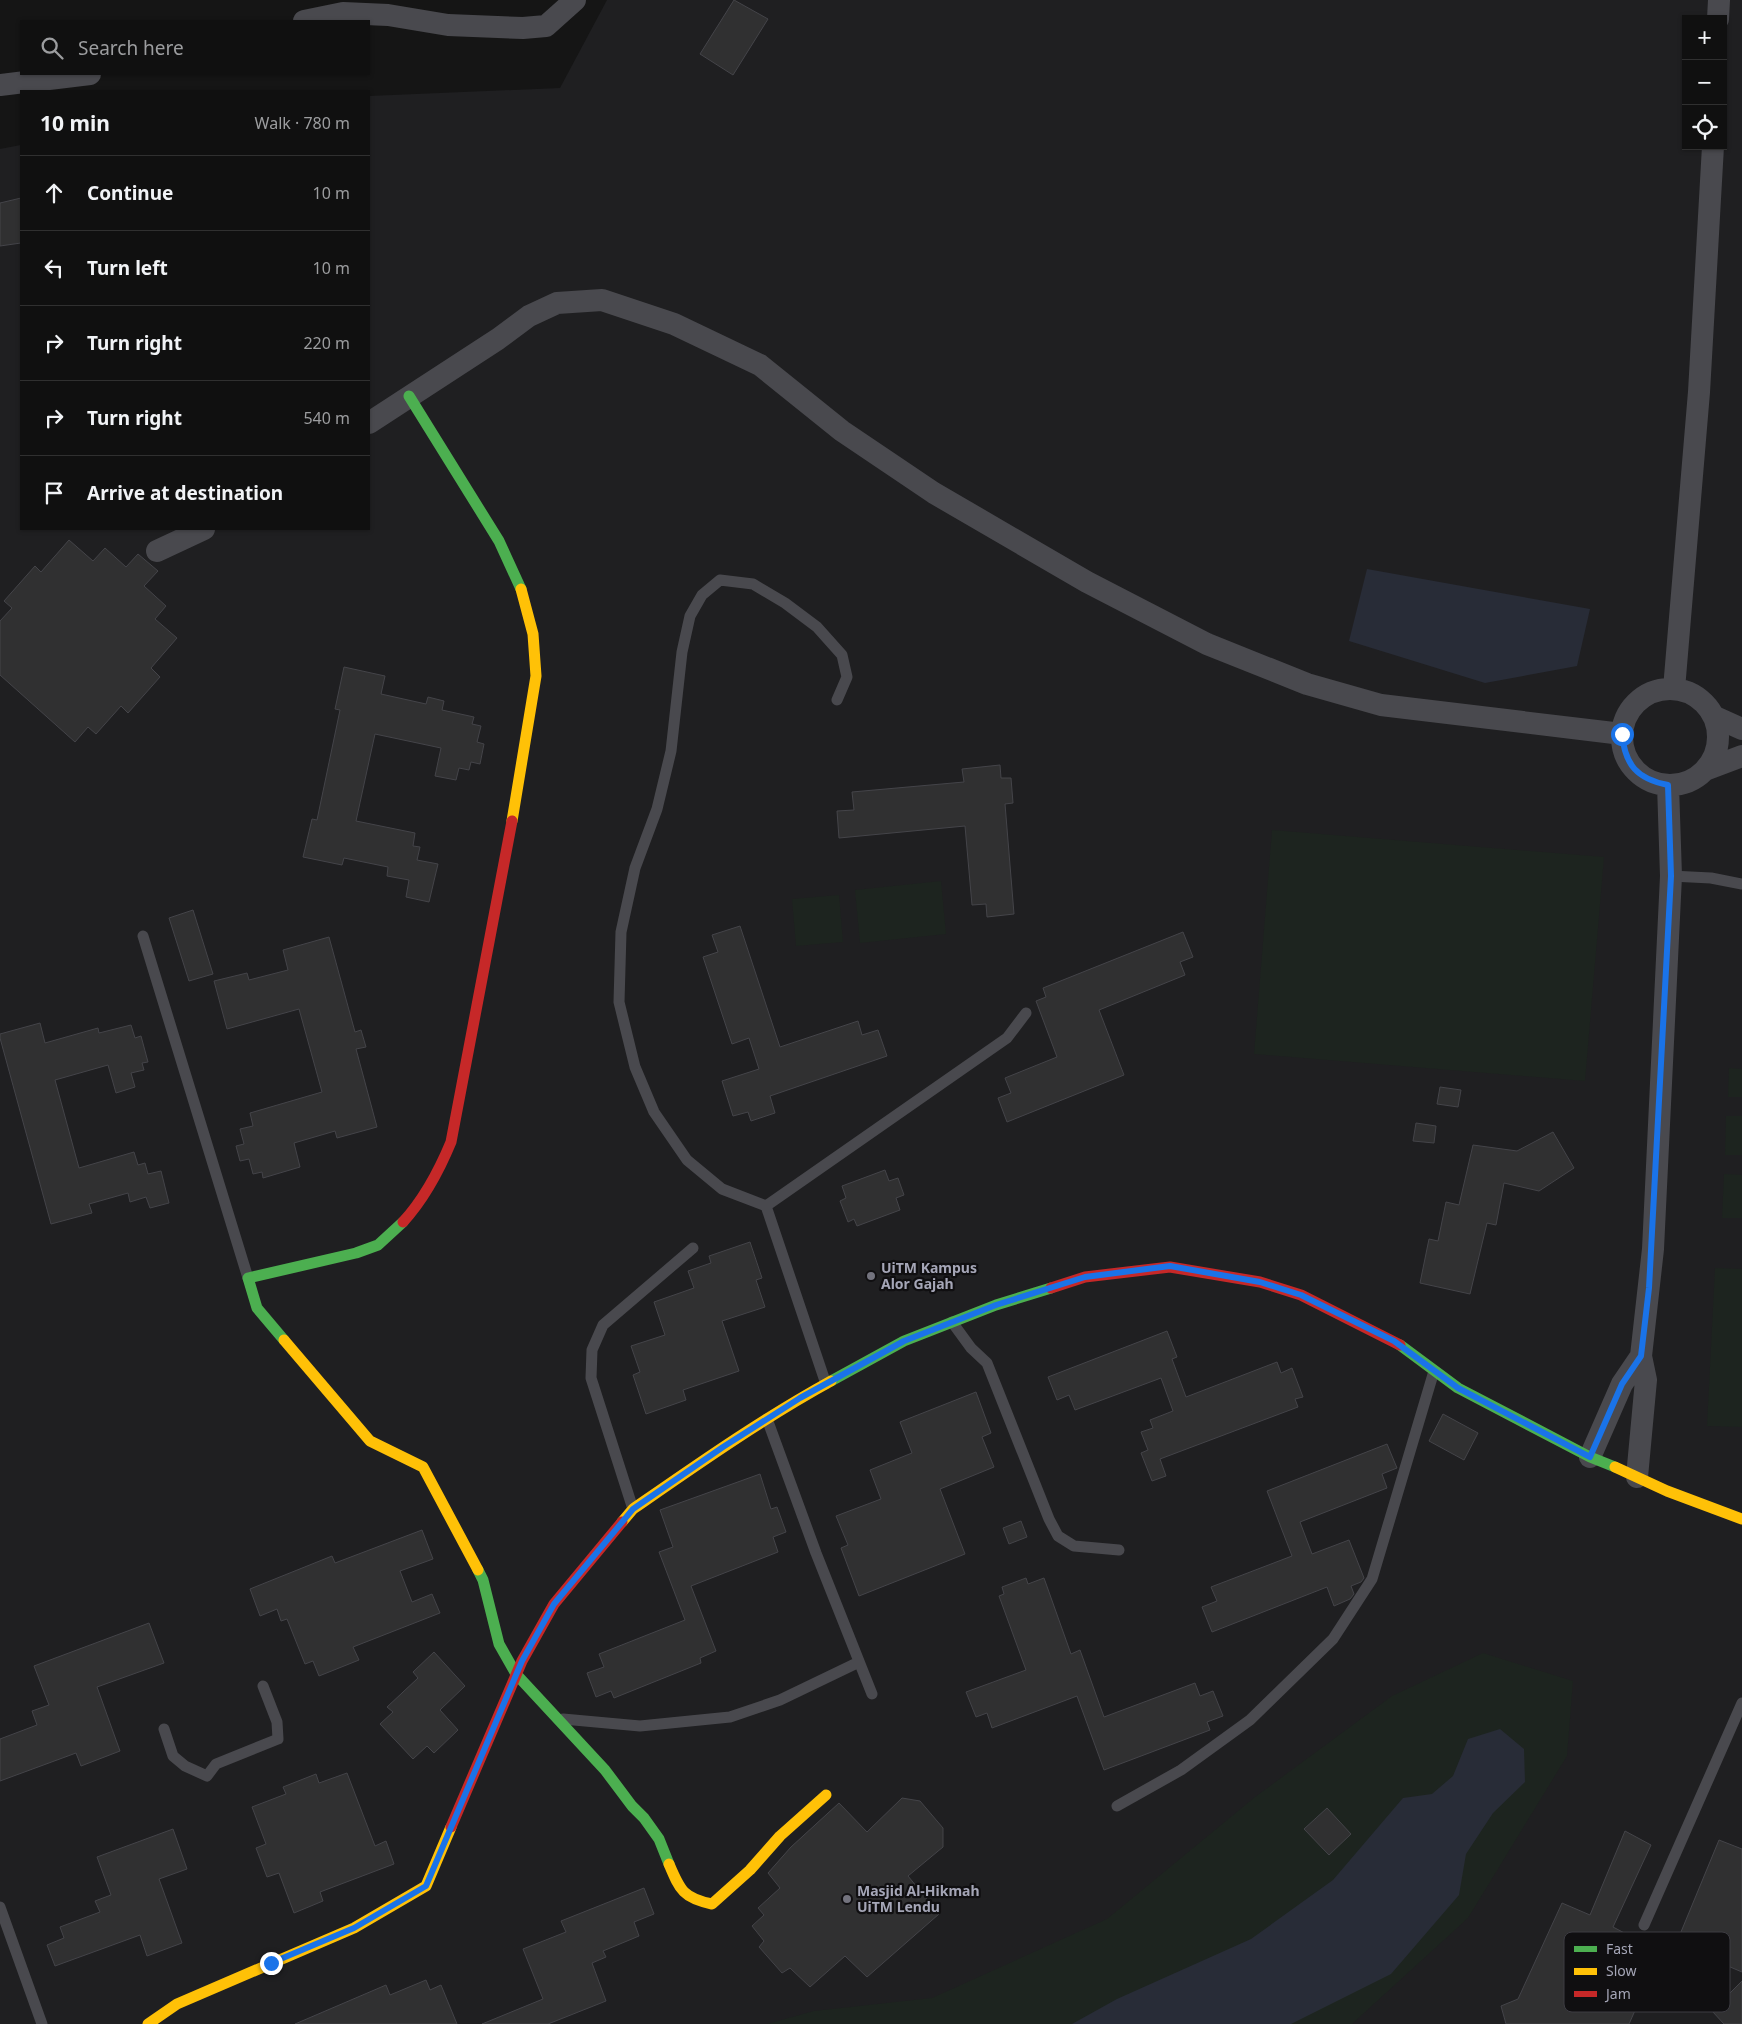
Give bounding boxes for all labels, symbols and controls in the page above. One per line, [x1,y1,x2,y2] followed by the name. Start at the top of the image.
[1682,15,1727,150] map controls
[1682,15,1727,60] button: +
[20,20,370,75] search box
[38,34,66,62] icon: search
[78,35,184,61] text: Search here
[1682,60,1727,105] button: −
[1682,105,1727,150] button: locate
[40,109,110,137] text: 10 min
[255,112,350,134] text: Walk · 780 m
[40,179,68,207] icon: ahead
[87,180,173,206] text: Continue
[313,182,350,204] text: 10 m
[40,254,68,282] icon: left
[87,255,168,281] text: Turn left
[313,257,350,279] text: 10 m
[40,329,68,357] icon: right
[87,330,182,356] text: Turn right
[303,332,350,354] text: 220 m
[40,404,68,432] icon: right
[87,405,182,431] text: Turn right
[303,407,350,429] text: 540 m
[40,479,68,507] icon: arrive
[87,480,283,506] text: Arrive at destination
[1611,723,1634,746] route start
[881,1258,977,1293] place label: UiTM Kampus Alor Gajah
[865,1270,877,1282] marker: UiTM Kampus Alor Gajah
[857,1881,980,1916] place label: Masjid Al-Hikmah UiTM Lendu
[841,1893,853,1905] marker: Masjid Al-Hikmah UiTM Lendu
[1564,1932,1730,2012] legend
[1606,1939,1633,1958] text: Fast
[260,1952,283,1975] route end
[1606,1961,1637,1980] text: Slow
[1604,1984,1631,2003] text: Jam

